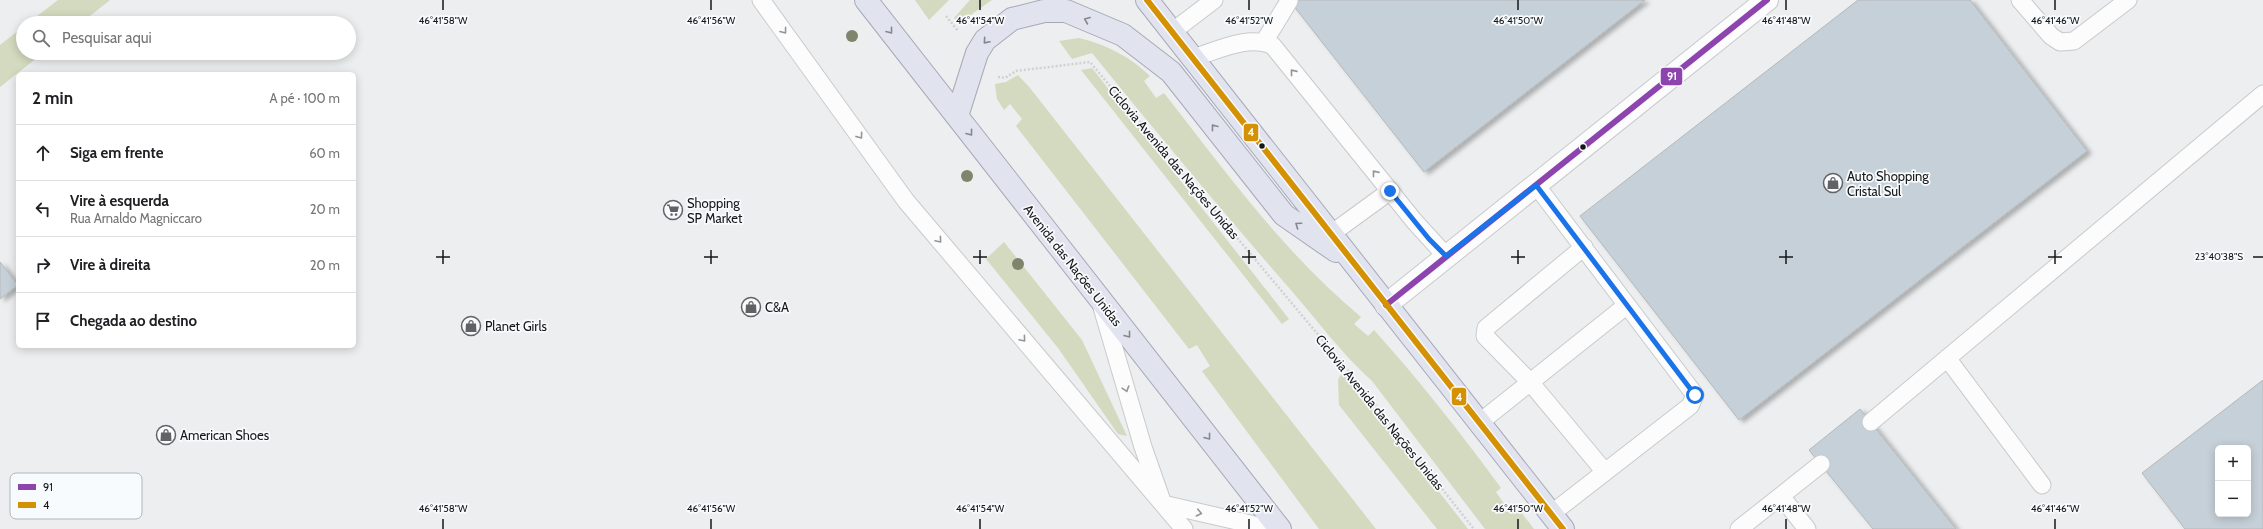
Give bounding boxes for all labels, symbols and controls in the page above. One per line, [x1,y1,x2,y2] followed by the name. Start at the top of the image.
[419,14,468,27] text: 46°41'58"W
[687,14,736,27] text: 46°41'56"W
[956,14,1005,27] text: 46°41'54"W
[1225,14,1274,27] text: 46°41'52"W
[1493,14,1543,27] text: 46°41'50"W
[1761,14,1811,27] text: 46°41'48"W
[2031,14,2080,27] text: 46°41'46"W
[16,16,356,60] search box
[1083,17,1091,25] one-way arrow
[885,26,892,33] one-way arrow
[30,27,52,49] icon: search
[779,27,786,34] one-way arrow
[62,29,152,47] text: Pesquisar aqui
[983,36,990,44] one-way arrow
[1660,67,1683,86] line badge: 91
[1291,69,1298,76] one-way arrow
[1667,69,1677,83] text: 91
[1105,82,1243,242] street label: Ciclovia Avenida das Nações Unidas
[32,88,73,108] text: 2 min
[270,90,340,106] text: A pé · 100 m
[1243,123,1259,142] line badge: 4
[1211,124,1218,131] one-way arrow
[1248,125,1255,139] text: 4
[965,129,972,136] one-way arrow
[855,132,862,139] one-way arrow
[1257,141,1267,151] unlabelled marker
[32,142,54,164] icon: ahead
[1578,142,1588,152] unlabelled marker
[70,144,163,162] text: Siga em frente
[309,145,340,161] text: 60 m
[1847,168,1929,199] place label: Auto Shopping Cristal Sul
[1373,170,1380,177] one-way arrow
[1822,172,1844,194] shop icon: Auto Shopping Cristal Sul
[1381,182,1399,200] route end
[70,192,169,210] text: Vire à esquerda
[687,195,743,226] place label: Shopping SP Market
[32,198,54,220] icon: left
[662,199,684,221] supermarket icon: Shopping SP Market
[310,201,340,217] text: 20 m
[1021,201,1126,329] street label: Avenida das Nações Unidas
[70,210,202,226] text: Rua Arnaldo Magniccaro
[1295,223,1302,230] one-way arrow
[935,235,942,242] one-way arrow
[2195,250,2243,263] text: 23°40'38"S
[32,254,54,276] icon: right
[70,256,151,274] text: Vire à direita
[310,257,340,273] text: 20 m
[740,296,762,318] shop icon: C&A
[765,299,789,315] place label: C&A
[32,310,54,332] icon: arrive
[70,312,197,330] text: Chegada ao destino
[460,315,482,337] shop icon: Planet Girls
[485,318,547,334] place label: Planet Girls
[1123,330,1130,337] one-way arrow
[1312,331,1448,493] street label: Ciclovia Avenida das Nações Unidas
[1019,334,1026,341] one-way arrow
[1121,386,1129,393] one-way arrow
[1686,386,1704,404] route start
[1451,387,1467,406] line badge: 4
[1456,390,1463,404] text: 4
[155,424,177,446] shop icon: American Shoes
[180,427,270,443] place label: American Shoes
[1203,433,1210,440] one-way arrow
[2215,445,2251,517] map controls
[2215,445,2251,481] button: +
[10,473,142,519] legend
[43,480,53,494] text: 91
[2215,481,2251,517] button: −
[43,498,50,512] text: 4
[419,502,468,515] text: 46°41'58"W
[687,502,736,515] text: 46°41'56"W
[956,502,1005,515] text: 46°41'54"W
[1225,502,1274,515] text: 46°41'52"W
[1493,502,1543,515] text: 46°41'50"W
[1761,502,1811,515] text: 46°41'48"W
[2031,502,2080,515] text: 46°41'46"W
[1196,508,1203,516] one-way arrow

